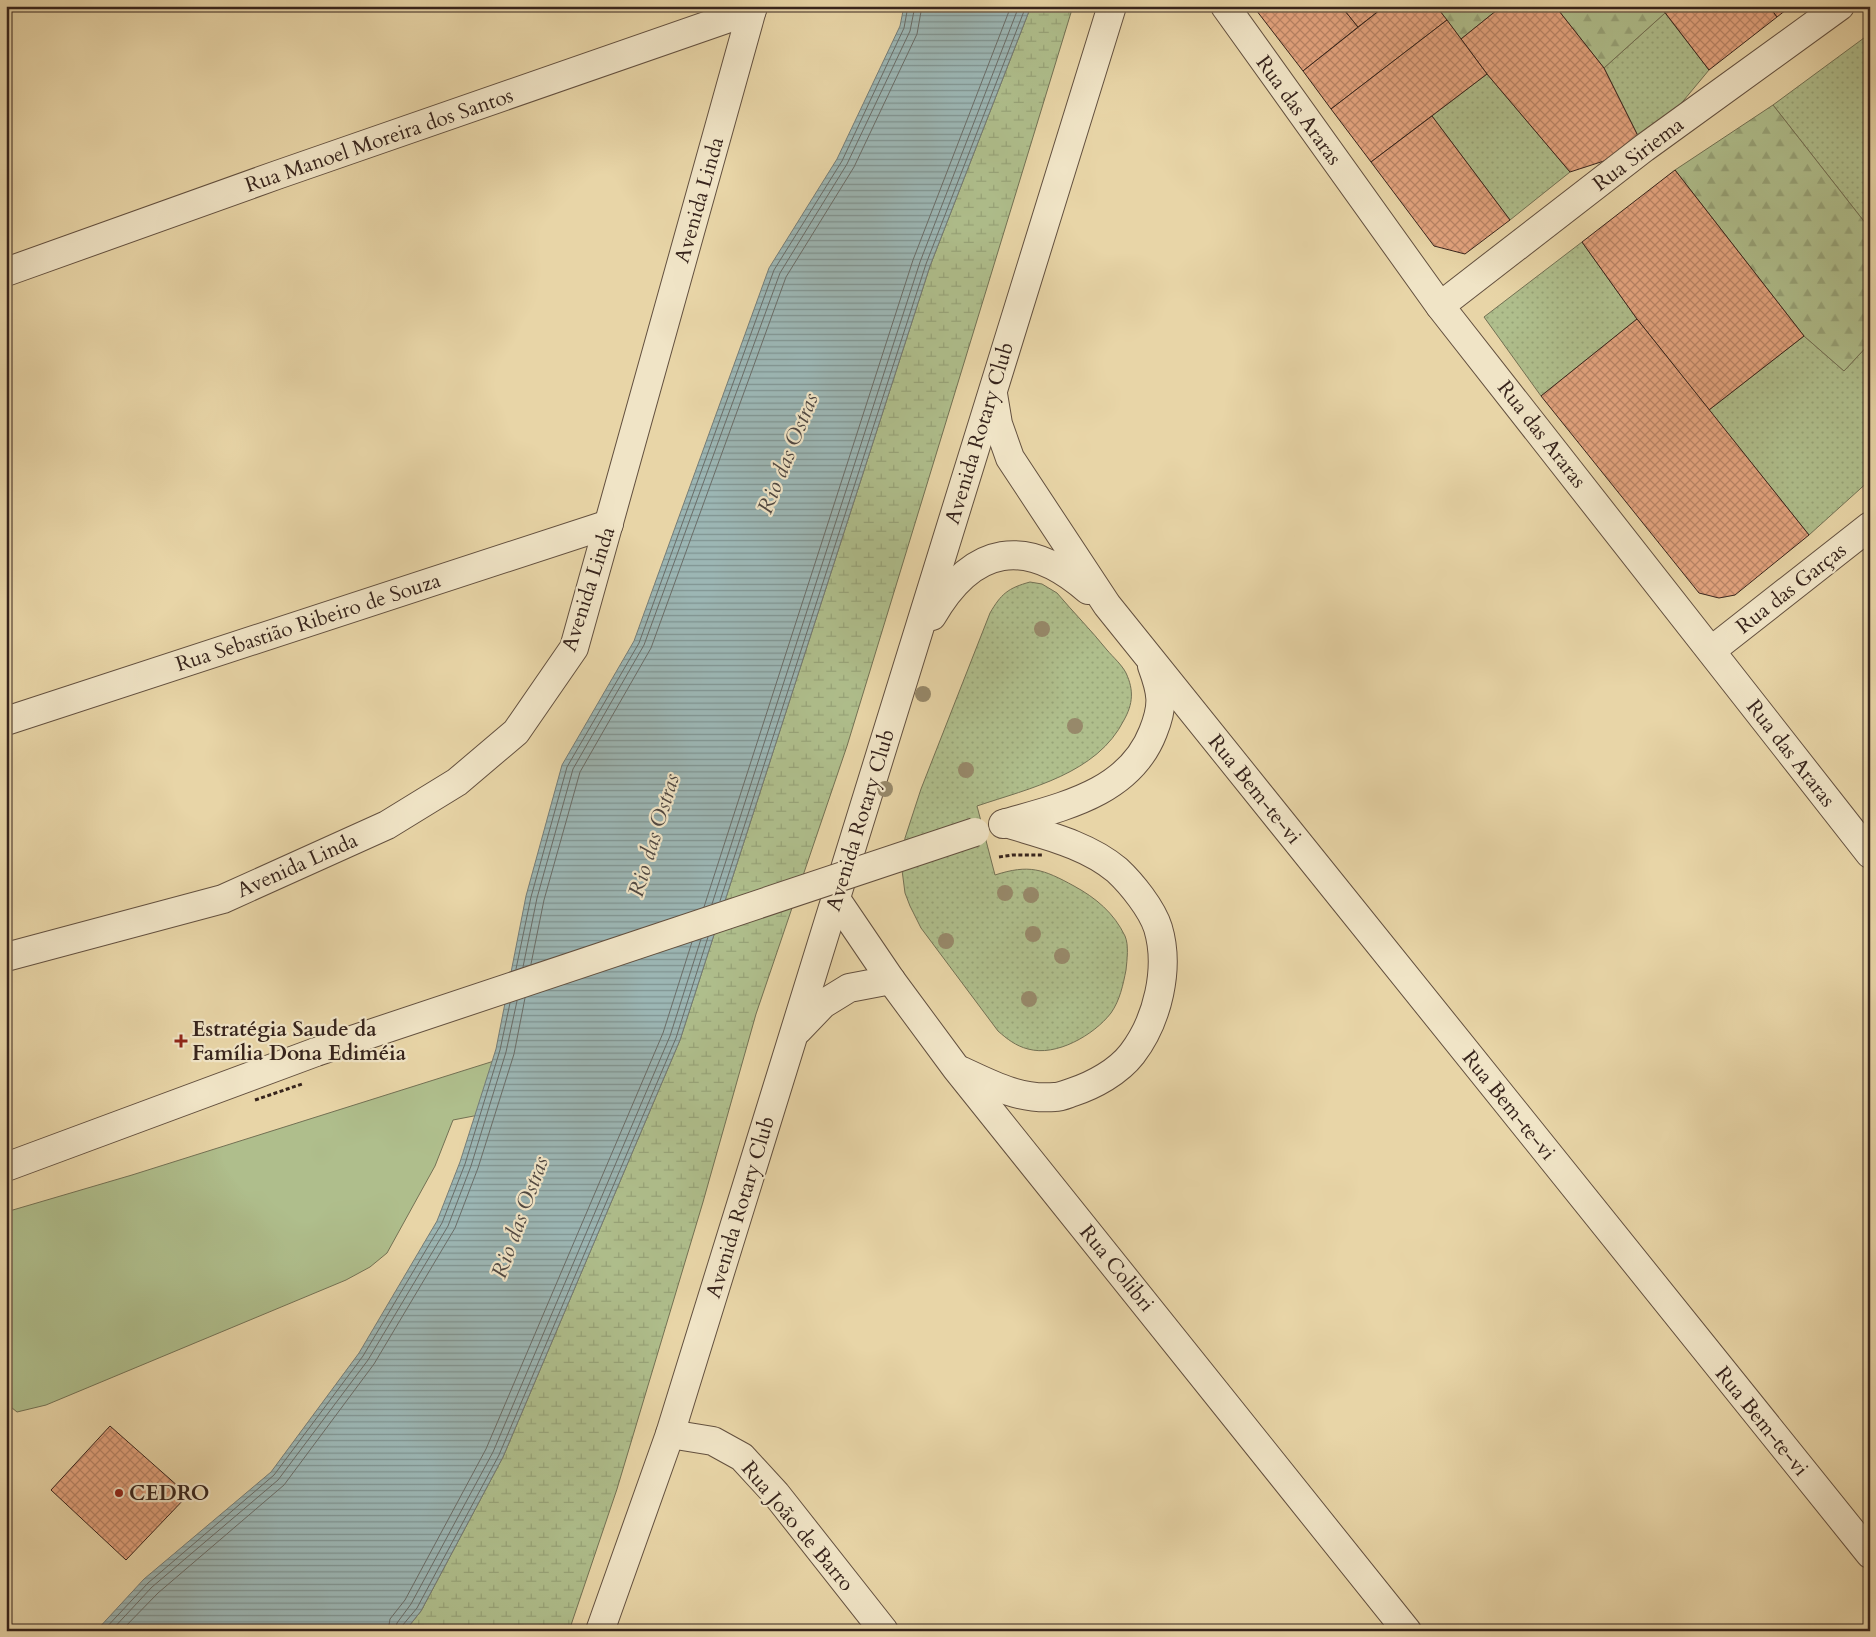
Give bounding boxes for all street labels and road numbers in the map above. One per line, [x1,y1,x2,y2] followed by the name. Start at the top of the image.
[1249,50,1348,171] street label: Rua das Araras
[241,81,517,200] street label: Rua Manoel Moreira dos Santos
[1587,111,1690,198] street label: Rua Siriema
[668,134,731,266] street label: Avenida Linda
[938,339,1021,528] street label: Avenida Rotary Club
[1490,374,1593,494] street label: Rua das Araras
[555,523,622,655] street label: Avenida Linda
[1730,536,1853,641] street label: Rua das Garças
[172,566,444,679] street label: Rua Sebastião Ribeiro de Souza
[1739,693,1842,813] street label: Rua das Araras
[819,726,902,915] street label: Avenida Rotary Club
[1201,728,1308,850] street label: Rua Bem-te-vi
[232,826,362,905] street label: Avenida Linda
[1455,1044,1562,1166] street label: Rua Bem-te-vi
[699,1113,782,1302] street label: Avenida Rotary Club
[1073,1219,1161,1318] street label: Rua Colibri
[1708,1360,1815,1482] street label: Rua Bem-te-vi
[735,1455,861,1598] street label: Rua João de Barro

